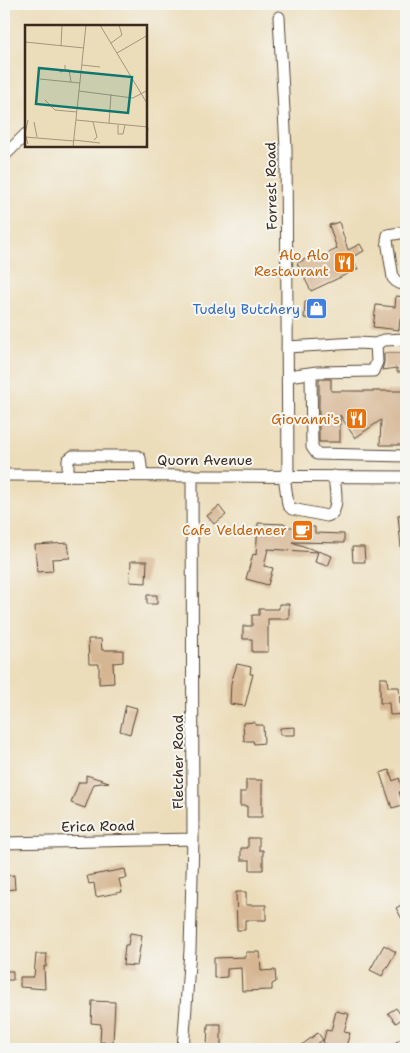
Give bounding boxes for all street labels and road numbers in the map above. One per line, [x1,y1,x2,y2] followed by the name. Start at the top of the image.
[261,142,281,230] street label: Forrest Road
[157,451,253,469] street label: Quorn Avenue
[169,715,187,809] street label: Fletcher Road
[61,816,135,836] street label: Erica Road

